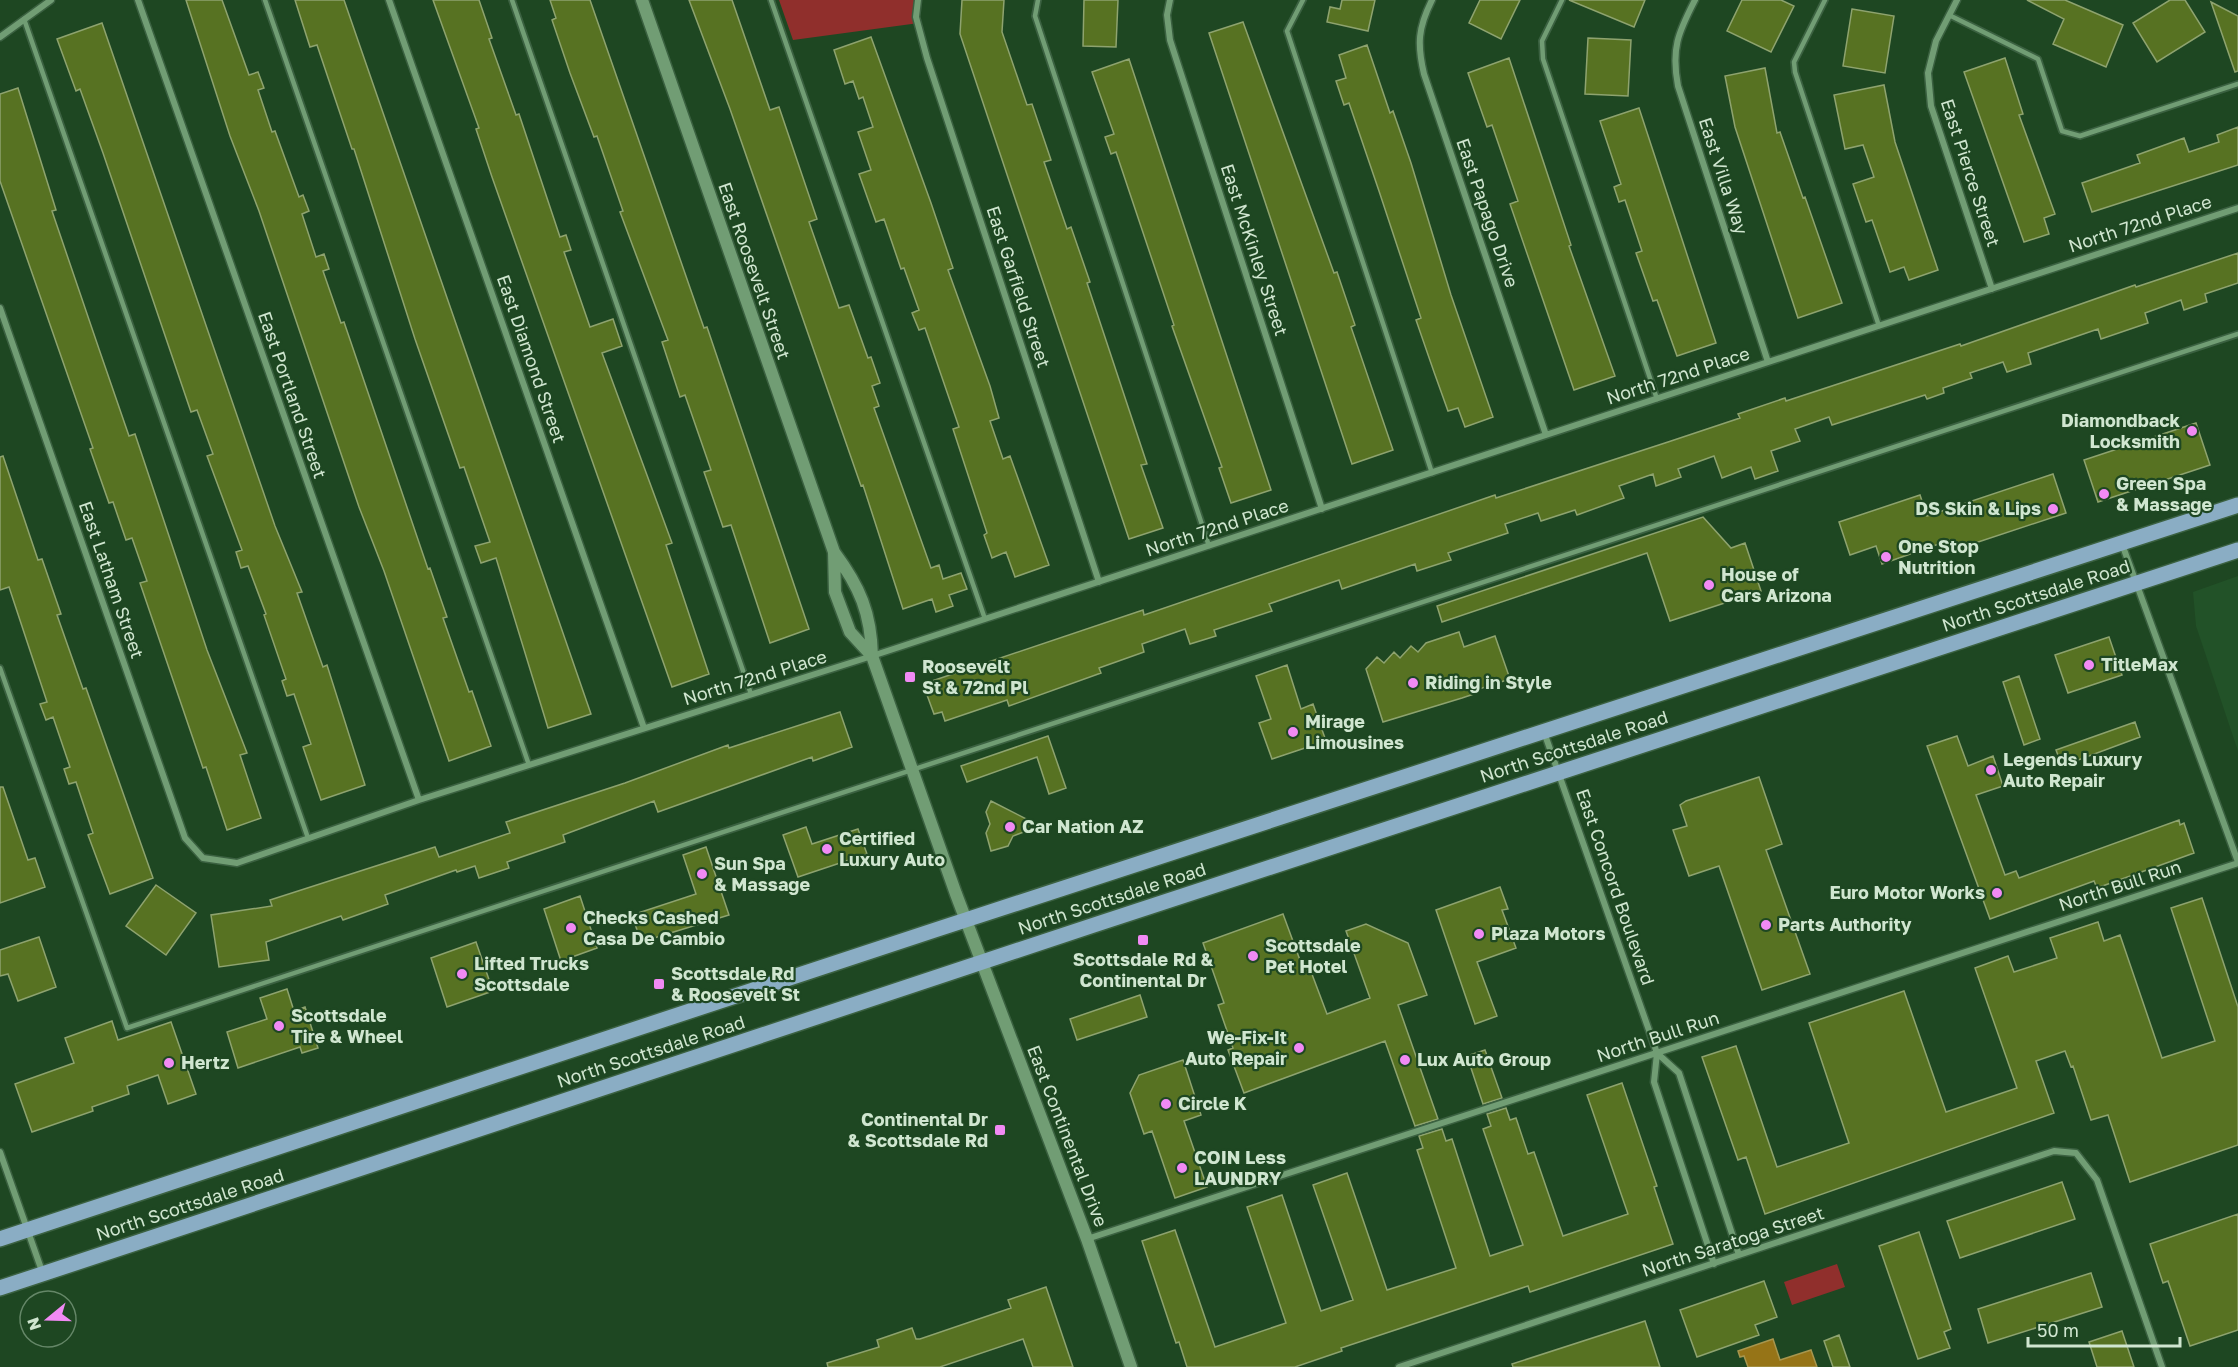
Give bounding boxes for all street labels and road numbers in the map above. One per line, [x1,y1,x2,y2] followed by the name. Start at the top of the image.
[1937,96,2005,249] street label: East Pierce Street
[1695,114,1753,237] street label: East Villa Way
[1452,135,1524,290] street label: East Papago Drive
[1217,161,1293,338] street label: East McKinley Street
[714,179,796,362] street label: East Roosevelt Street
[2065,190,2214,257] street label: North 72nd Place
[982,203,1055,370] street label: East Garfield Street
[493,272,571,446] street label: East Diamond Street
[254,308,332,481] street label: East Portland Street
[1603,342,1752,409] street label: North 72nd Place
[1142,494,1291,561] street label: North 72nd Place
[75,498,149,661] street label: East Latham Street
[1939,554,2132,636] street label: North Scottsdale Road
[680,645,829,709] street label: North 72nd Place
[1477,705,1670,787] street label: North Scottsdale Road
[1572,786,1660,988] street label: East Concord Boulevard
[2056,855,2184,915] street label: North Bull Run
[1015,857,1208,939] street label: North Scottsdale Road
[1594,1006,1722,1066] street label: North Bull Run
[554,1010,747,1092] street label: North Scottsdale Road
[1023,1042,1113,1230] street label: East Continental Drive
[93,1163,286,1245] street label: North Scottsdale Road
[1639,1201,1827,1281] street label: North Saratoga Street

